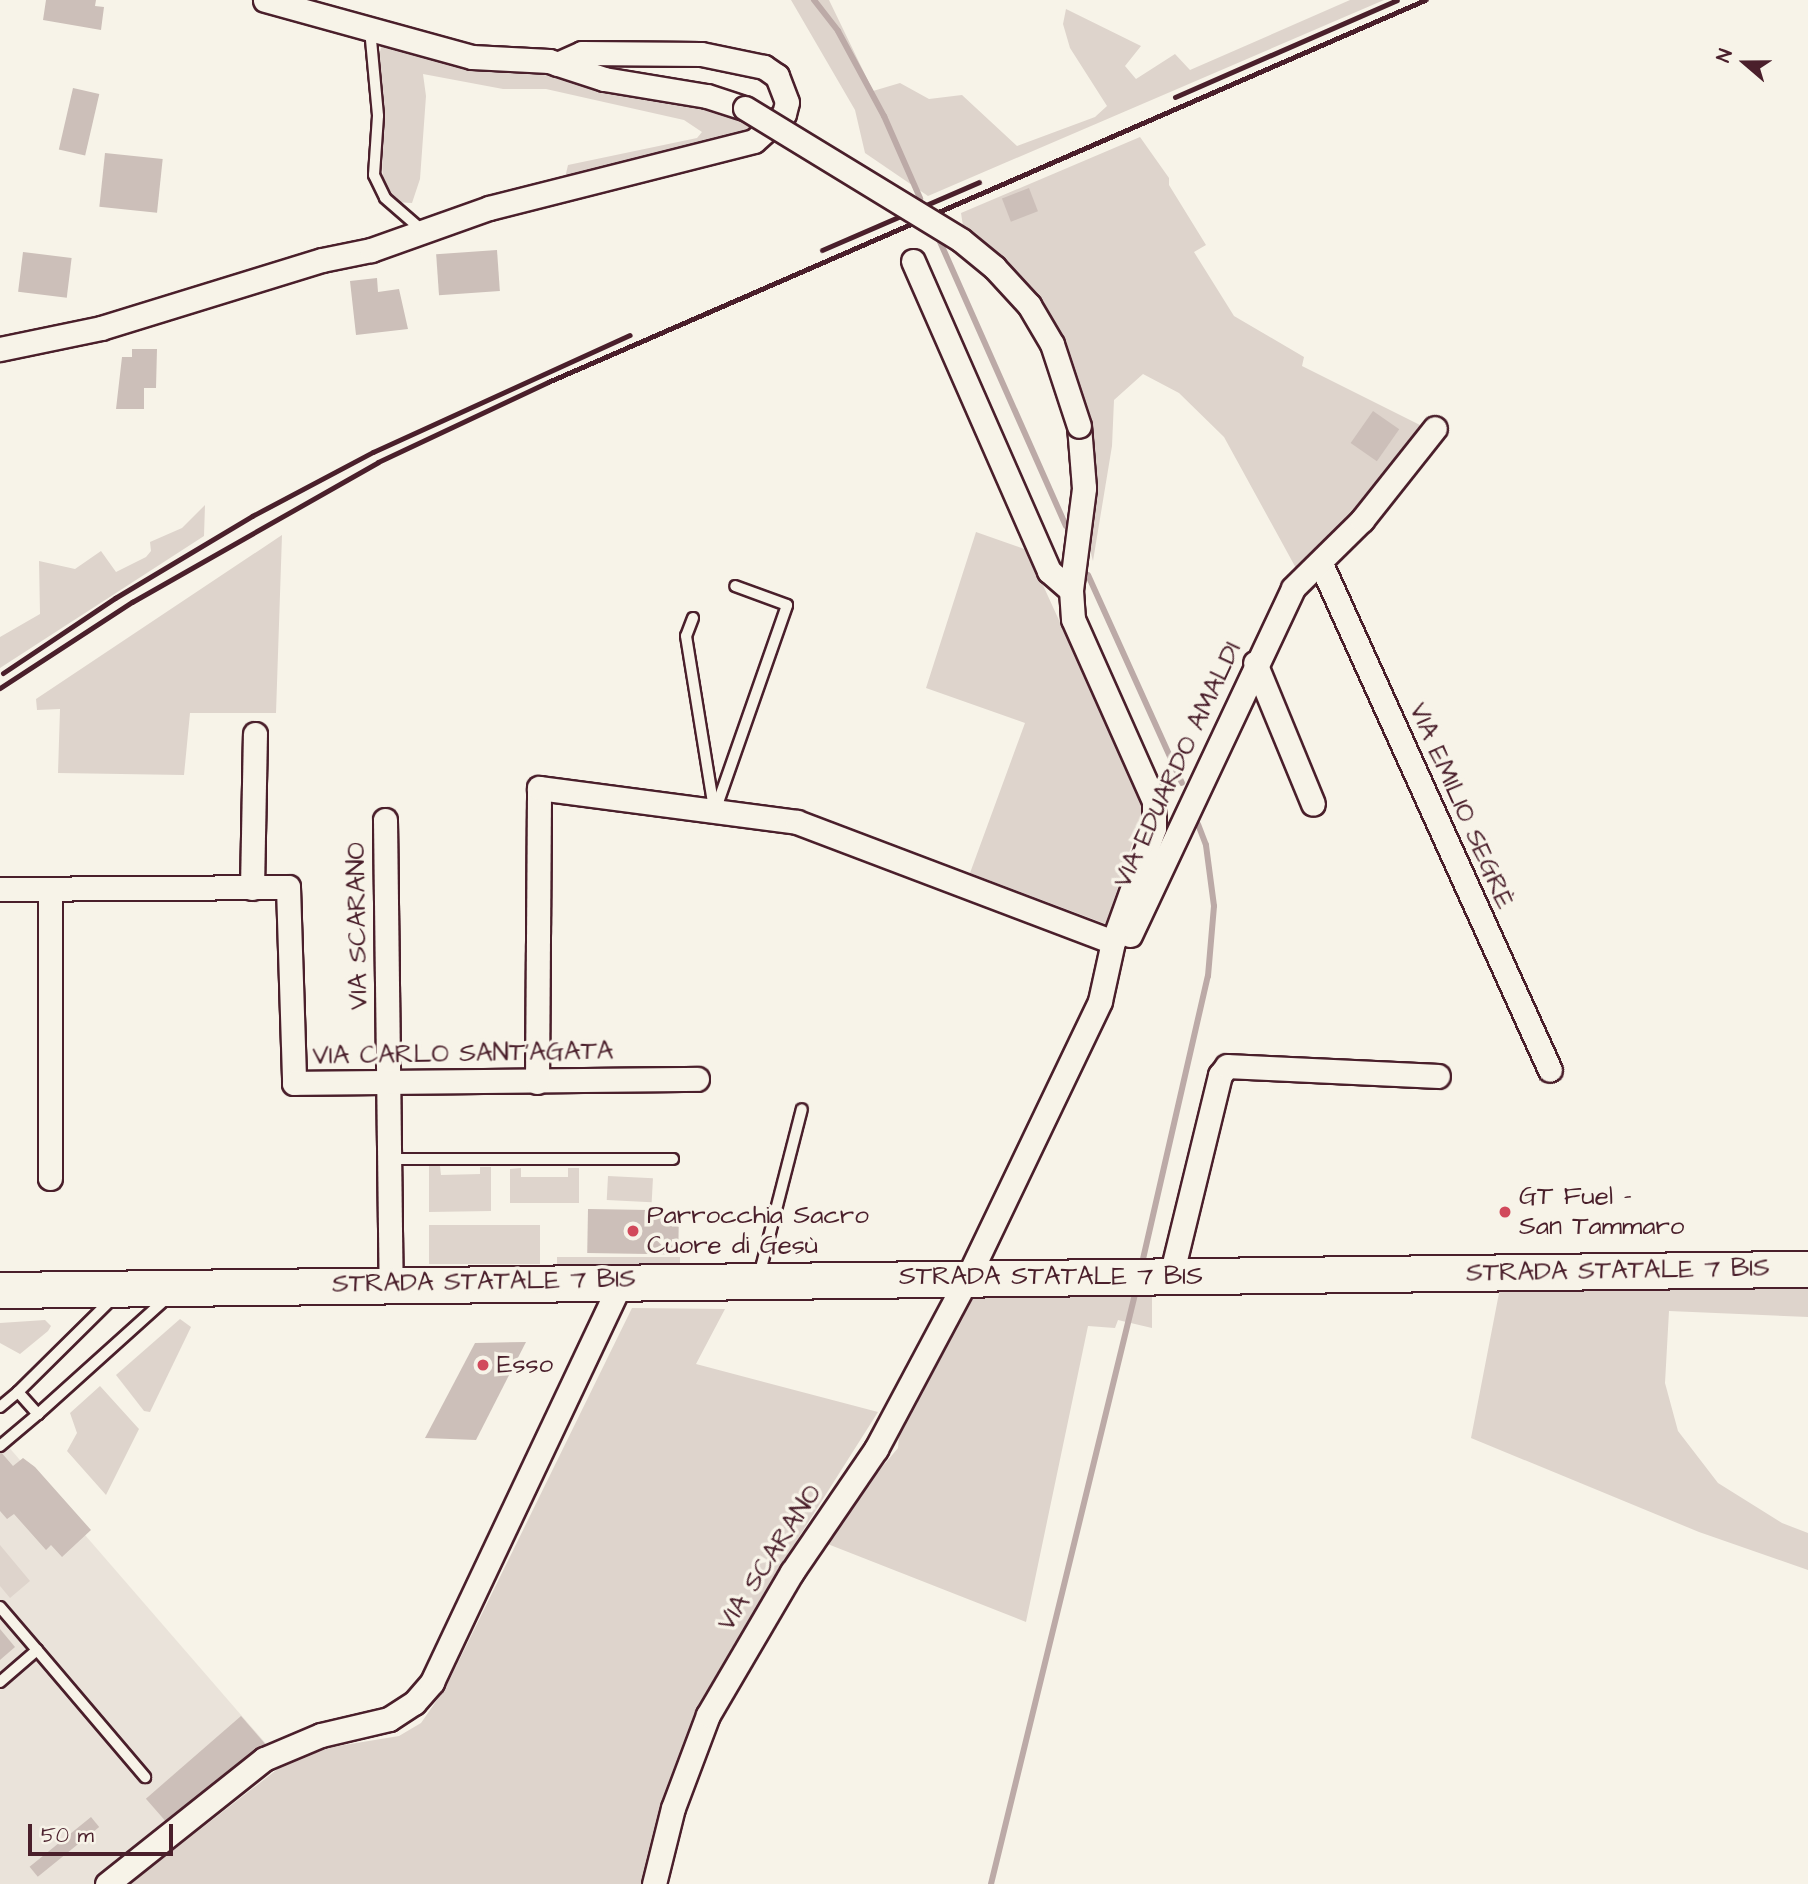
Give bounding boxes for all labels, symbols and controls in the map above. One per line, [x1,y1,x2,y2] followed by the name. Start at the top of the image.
[1710,28,1780,98] north arrow
[1710,45,1740,66] text: N
[1107,637,1249,893] street label: VIA EDUARDO AMALDI
[1402,698,1520,914] street label: VIA EMILIO SEGRÈ
[341,842,375,1010] street label: VIA SCARANO
[312,1036,614,1072] street label: VIA CARLO SANT'AGATA
[1519,1181,1684,1242] place label: GT Fuel - San Tammaro
[647,1200,869,1262] place label: Parrocchia Sacro Cuore di Gesù
[1497,1204,1513,1220] marker: GT Fuel - San Tammaro
[625,1223,641,1239] marker: Parrocchia Sacro Cuore di Gesù
[1466,1253,1770,1289] street label: STRADA STATALE 7 BIS
[899,1261,1203,1293] street label: STRADA STATALE 7 BIS
[332,1264,636,1300] street label: STRADA STATALE 7 BIS
[497,1349,553,1381] place label: Esso
[475,1357,491,1373] marker: Esso
[711,1479,829,1637] street label: VIA SCARANO
[32,1811,177,1855] scale bar
[41,1821,94,1850] text: 50 m

